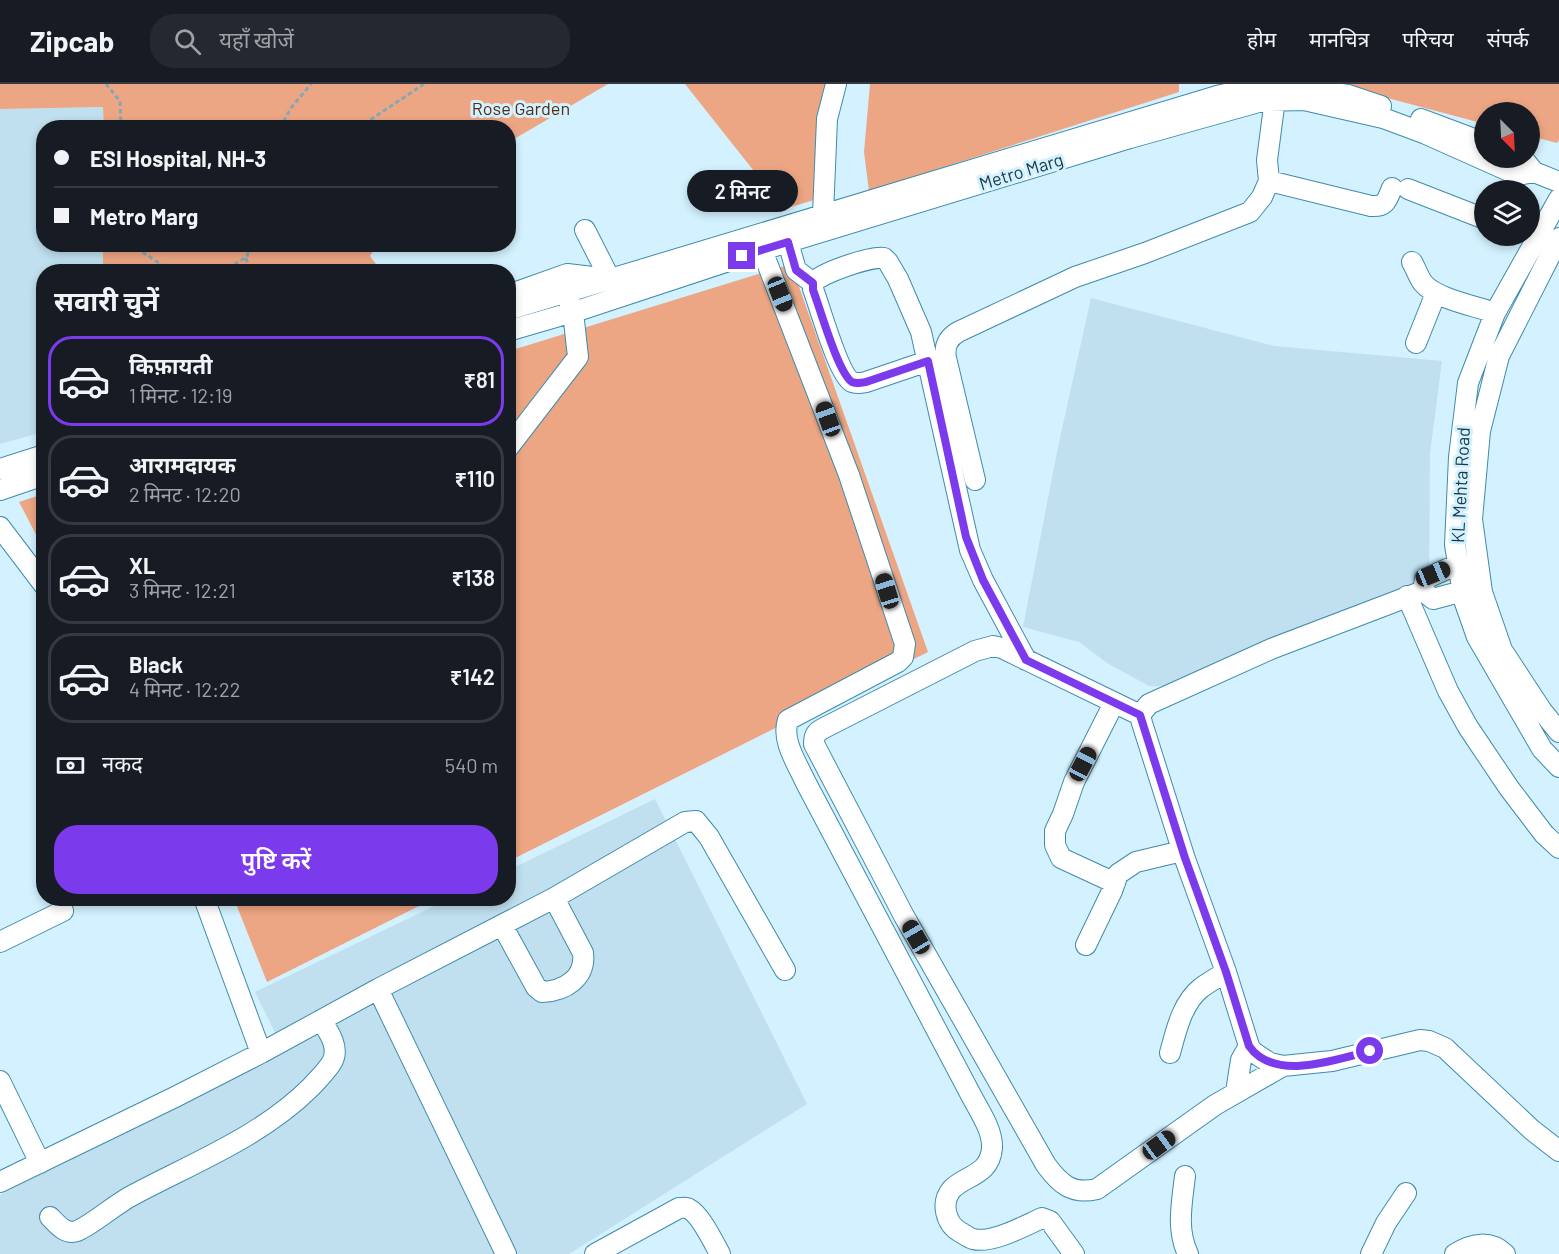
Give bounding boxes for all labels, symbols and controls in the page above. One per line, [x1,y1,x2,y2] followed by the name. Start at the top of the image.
[150,14,570,68] search box
[30,24,114,58] text: Zipcab
[171,25,204,58] icon: search
[219,26,294,52] text: यहाँ खोजें
[1247,26,1276,51] text: होम
[1309,26,1369,51] text: मानचित्र
[1402,26,1454,51] text: परिचय
[1487,26,1529,51] text: संपर्क
[472,97,570,119] park label: Rose Garden
[1474,102,1540,168] north arrow
[1474,102,1540,246] map controls
[90,145,266,171] text: ESI Hospital, NH-3
[976,148,1066,194] street label: Metro Marg
[686,169,798,211] callout: 2 मिनट
[715,179,770,203] text: 2 मिनट
[1474,180,1540,246] button: layers
[90,203,198,229] text: Metro Marg
[728,242,755,269] route end
[765,274,795,314] car
[54,284,159,316] text: सवारी चुनें
[129,352,213,378] text: किफ़ायती
[57,354,111,408] icon: car
[463,366,495,392] text: ₹81
[129,383,232,407] text: 1 मिनट · 12:19
[813,399,843,439] car
[1446,426,1474,544] street label: KL Mehta Road
[129,451,236,477] text: आरामदायक
[57,453,111,507] icon: car
[454,465,495,491] text: ₹110
[129,482,241,506] text: 2 मिनट · 12:20
[57,552,111,606] icon: car
[129,552,155,578] text: XL
[1413,559,1453,589] car
[451,564,495,590] text: ₹138
[873,571,901,611] car
[129,578,236,602] text: 3 मिनट · 12:21
[57,651,111,705] icon: car
[129,651,183,677] text: Black
[450,663,495,689] text: ₹142
[129,677,240,701] text: 4 मिनट · 12:22
[1067,744,1099,784] car
[54,749,87,782] icon: cash
[102,750,143,776] text: नकद
[445,753,498,777] text: 540 m
[54,825,498,894] button: पुष्टि करें
[899,917,933,957] car
[1356,1037,1383,1064] route start
[1139,1127,1179,1163] car

